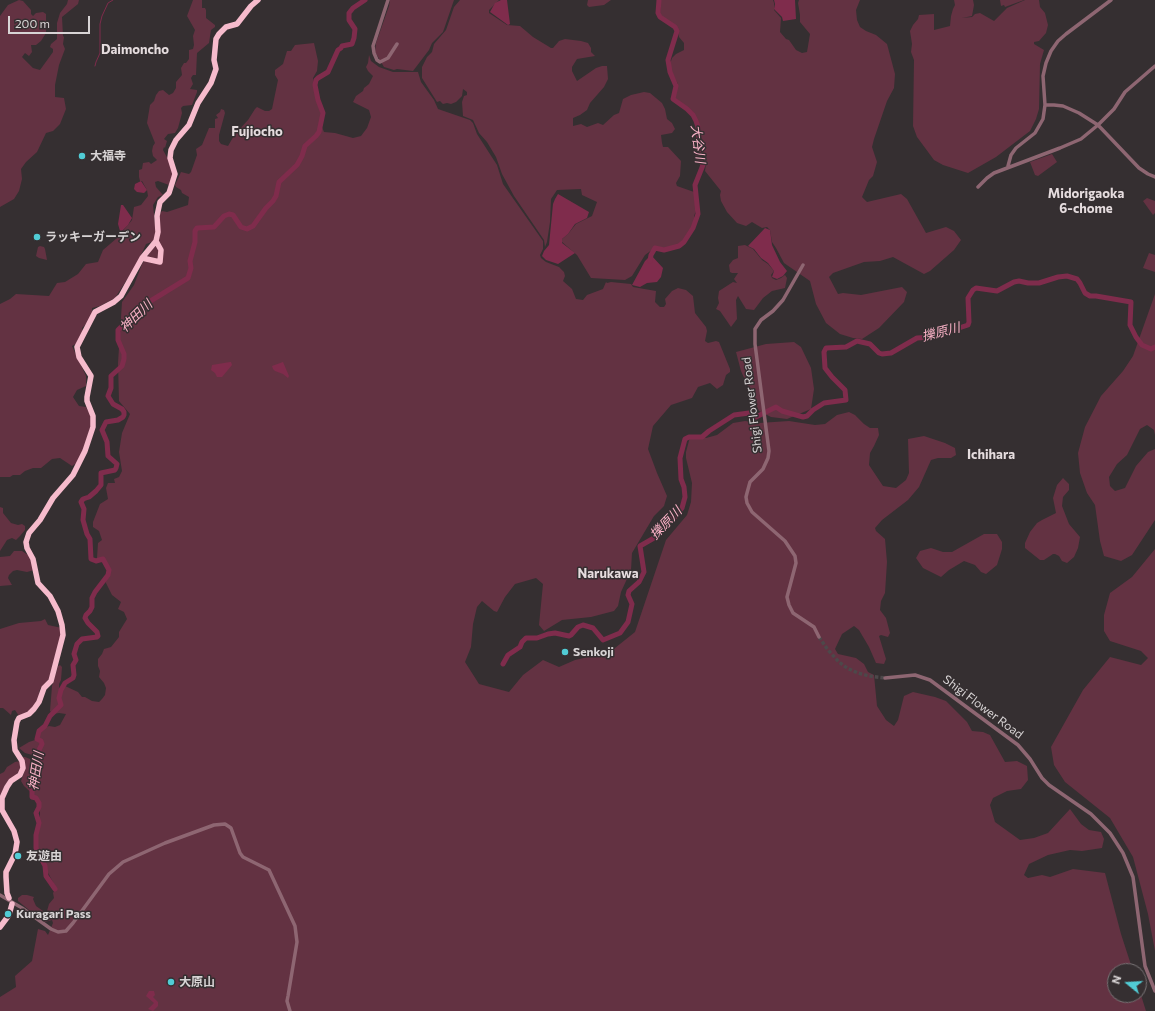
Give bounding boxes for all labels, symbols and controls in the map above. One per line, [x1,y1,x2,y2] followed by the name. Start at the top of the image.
[10,8,92,34] scale bar
[15,16,50,30] text: 200 m
[101,42,169,58] district label: Daimoncho
[231,124,283,140] district label: Fujiocho
[688,124,708,164] water label: 大谷川
[90,149,126,163] place label: 大福寺
[77,151,87,161] marker: 大福寺
[1048,186,1124,217] district label: Midorigaoka 6-chome
[45,230,141,244] place label: ラッキーガーデン
[32,232,42,242] marker: ラッキーガーデン
[117,297,155,335] water label: 神田川
[920,320,962,344] water label: 擽原川
[739,356,765,454] street label: Shigi Flower Road
[967,447,1015,463] district label: Ichihara
[647,504,685,542] water label: 擽原川
[577,566,639,582] district label: Narukawa
[573,645,614,659] place label: Senkoji
[560,647,570,657] marker: Senkoji
[940,672,1026,742] street label: Shigi Flower Road
[25,751,47,791] water label: 神田川
[26,849,62,863] place label: 友遊由
[13,851,23,861] marker: 友遊由
[16,907,91,921] place label: Kuragari Pass
[3,909,13,919] marker: Kuragari Pass
[1107,963,1147,1003] north arrow
[1109,974,1124,985] text: N
[179,975,215,989] place label: 大原山
[166,977,176,987] marker: 大原山

